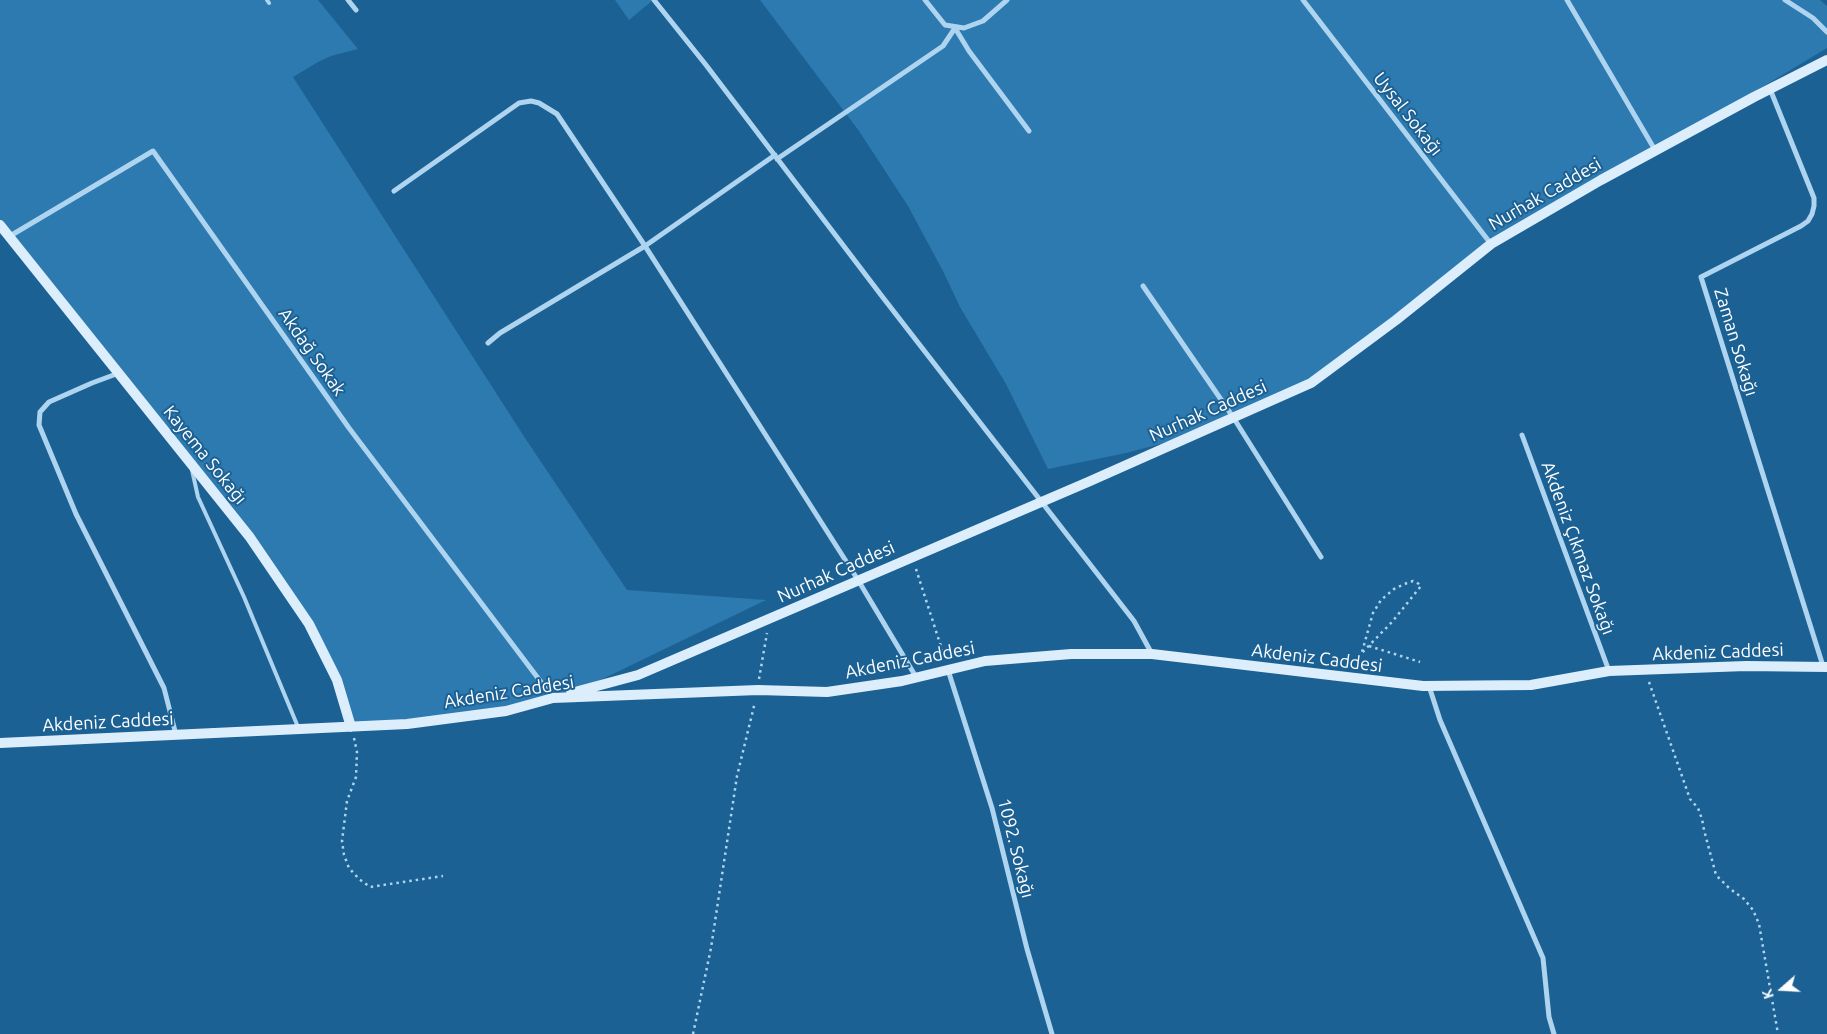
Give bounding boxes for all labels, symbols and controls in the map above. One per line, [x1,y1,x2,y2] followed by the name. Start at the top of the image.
[1369,68,1447,160] street label: Uysal Sokağı
[1485,153,1605,235] street label: Nurhak Caddesi
[1709,285,1763,399] street label: Zaman Sokağı
[274,304,350,400] street label: Akdağ Sokak
[1146,375,1270,447] street label: Nurhak Caddesi
[159,401,251,509] street label: Kayema Sokağı
[1537,458,1619,638] street label: Akdeniz Çıkmaz Sokağı
[774,536,898,608] street label: Nurhak Caddesi
[843,637,977,683] street label: Akdeniz Caddesi
[1250,639,1384,677] street label: Akdeniz Caddesi
[1652,639,1784,665] street label: Akdeniz Caddesi
[442,671,576,713] street label: Akdeniz Caddesi
[42,708,174,736] street label: Akdeniz Caddesi
[993,796,1039,900] street label: 1092. Sokağı
[1757,964,1807,1014] north arrow
[1759,987,1777,1001] text: K

